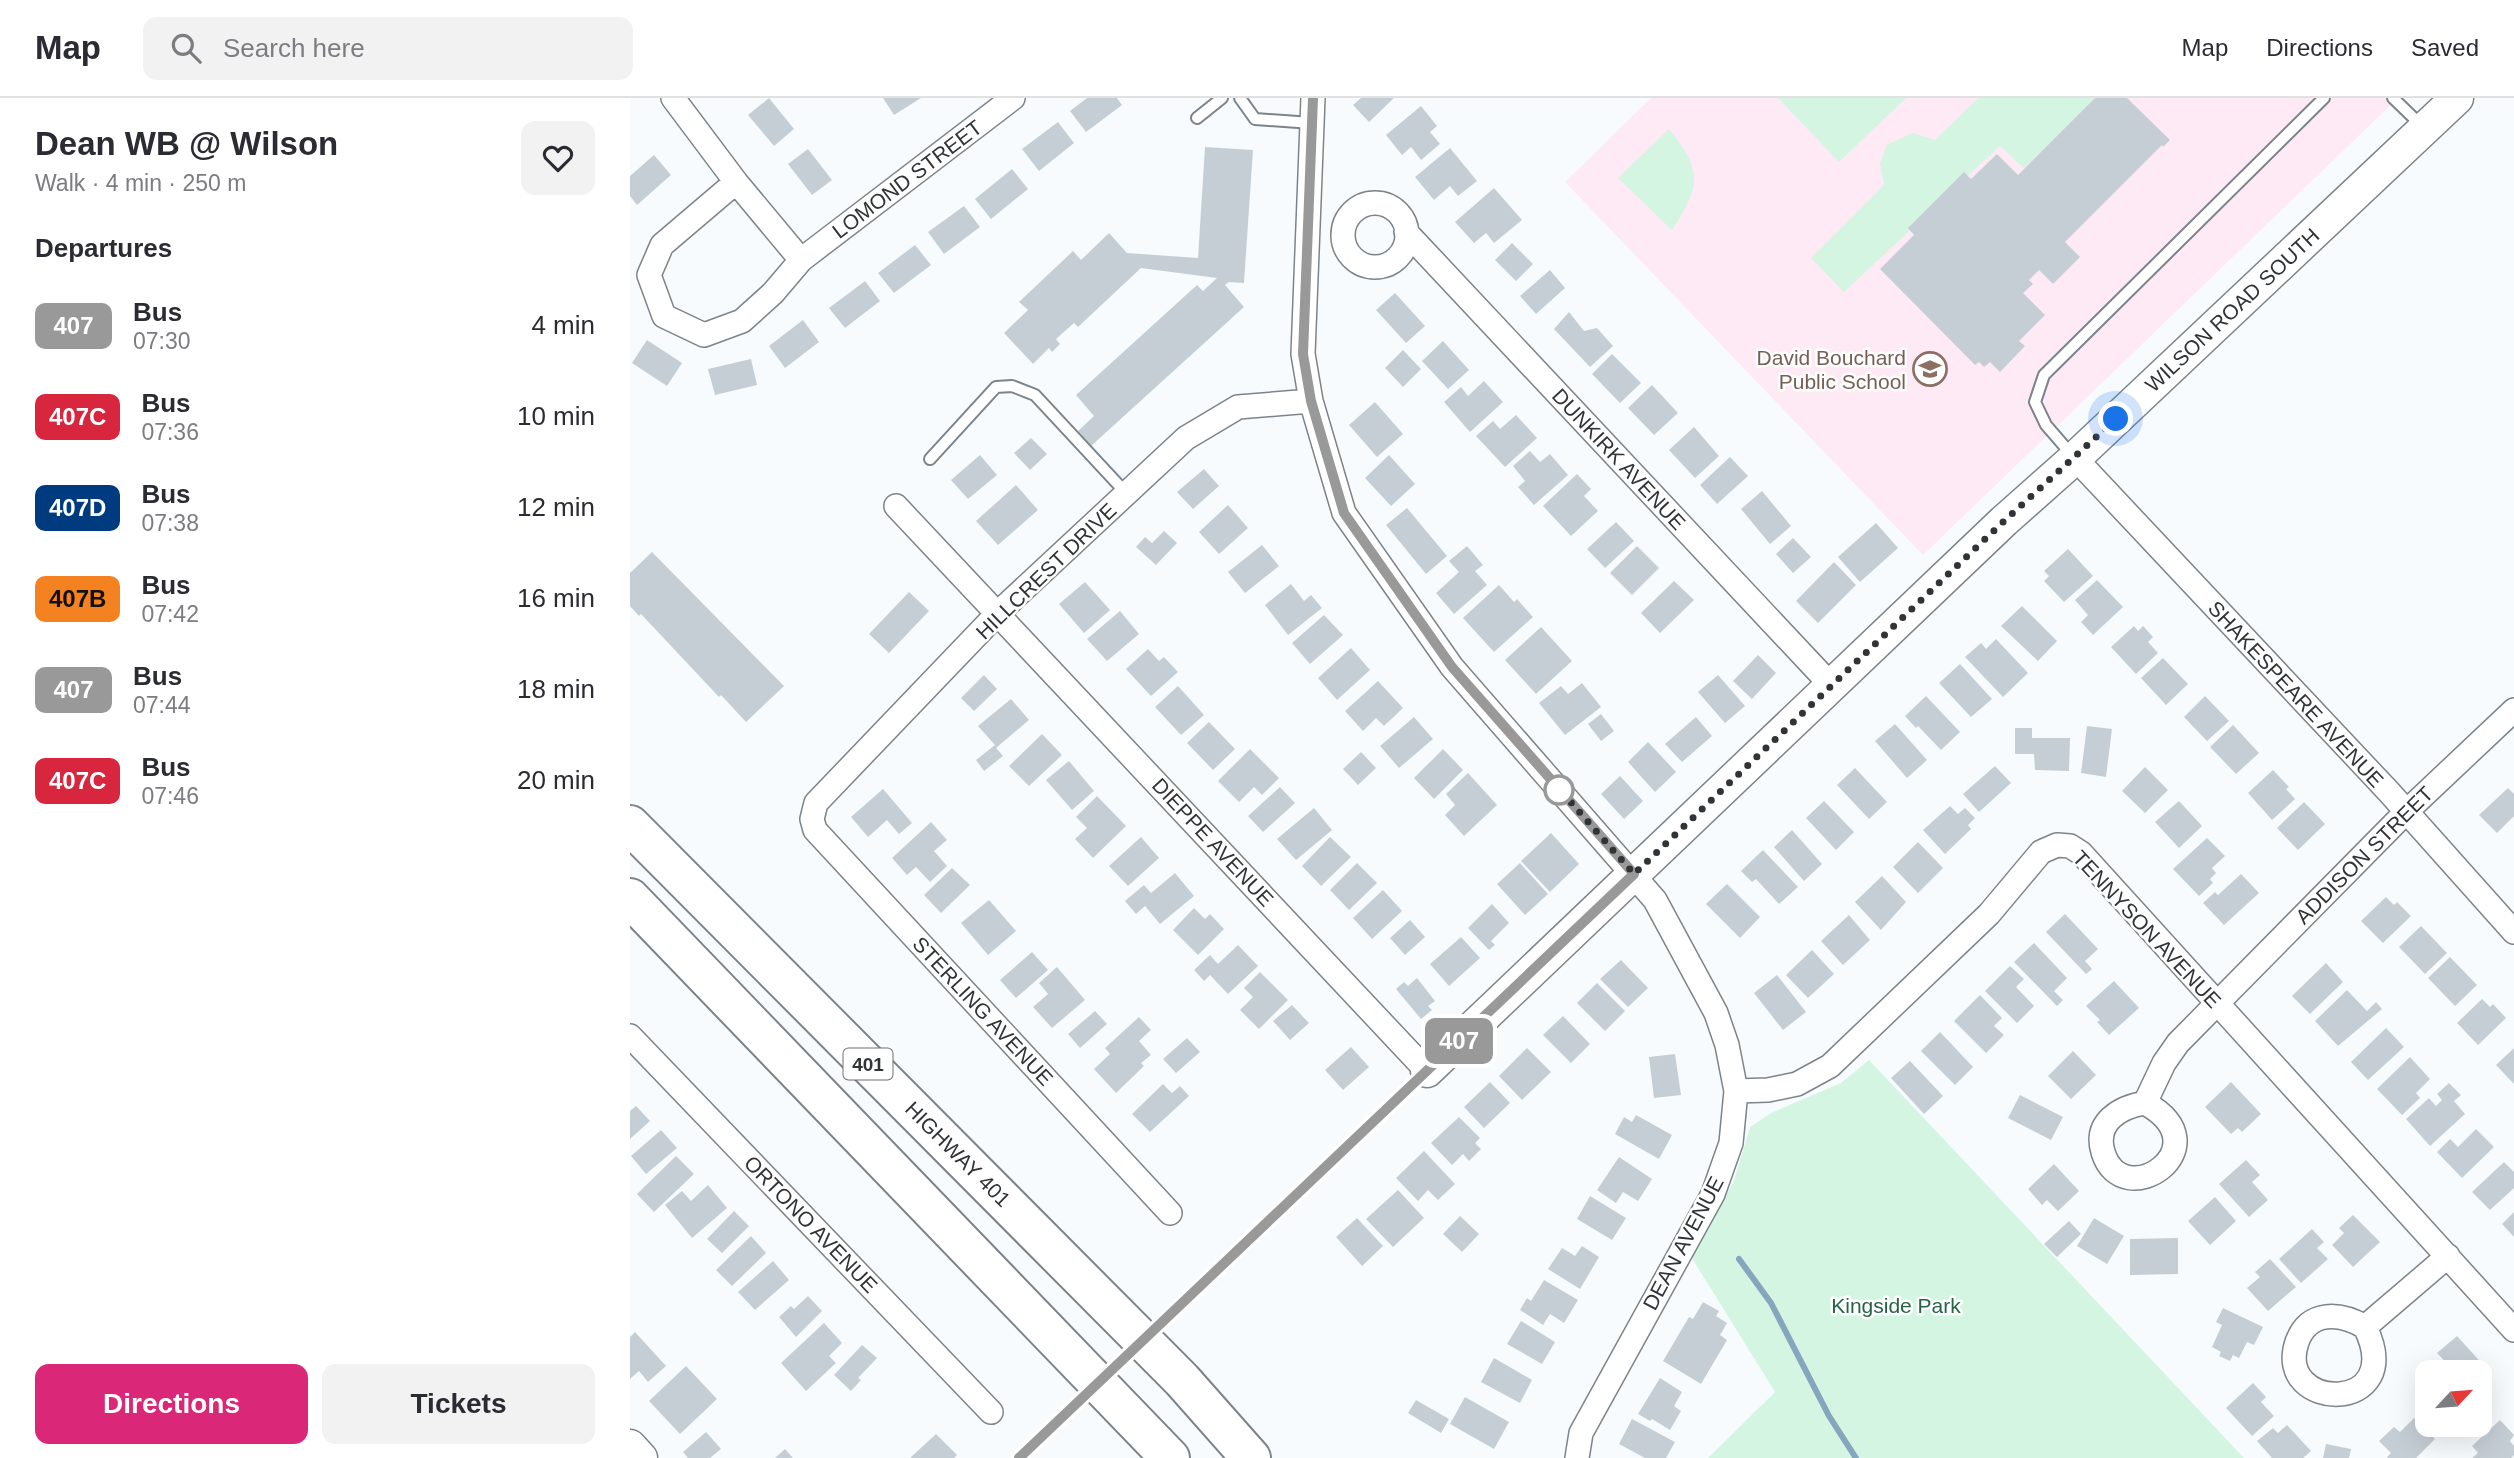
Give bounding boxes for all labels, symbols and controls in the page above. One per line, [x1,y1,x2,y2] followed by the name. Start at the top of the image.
[143,17,633,80] search box
[35,29,101,66] text: Map
[167,29,205,67] icon: search
[223,33,365,63] text: Search here
[2182,34,2228,61] text: Map
[2266,34,2373,61] text: Directions
[2411,34,2479,61] text: Saved
[828,115,986,243] street label: LOMOND STREET
[521,121,595,195] button: heart
[35,125,338,162] text: Dean WB @ Wilson
[35,170,246,196] text: Walk · 4 min · 250 m
[2141,224,2323,396] street label: WILSON ROAD SOUTH
[35,233,172,263] text: Departures
[133,297,182,327] text: Bus
[531,310,595,340] text: 4 min
[53,312,94,339] text: 407
[133,328,191,354] text: 07:30
[1757,346,1906,393] place label: David Bouchard Public School
[1911,350,1949,388] school or university icon: David Bouchard Public School
[1548,384,1690,534] street label: DUNKIRK AVENUE
[141,388,191,418] text: Bus
[517,401,595,431] text: 10 min
[2098,401,2133,436] your location
[49,403,106,430] text: 407C
[141,419,199,445] text: 07:36
[141,479,191,509] text: Bus
[517,492,595,522] text: 12 min
[49,494,106,521] text: 407D
[971,498,1121,644] street label: HILLCREST DRIVE
[141,510,199,536] text: 07:38
[141,570,191,600] text: Bus
[517,583,595,613] text: 16 min
[49,585,106,612] text: 407B
[2204,596,2388,792] street label: SHAKESPEARE AVENUE
[141,601,199,627] text: 07:42
[133,661,182,691] text: Bus
[517,674,595,704] text: 18 min
[53,676,94,703] text: 407
[133,692,191,718] text: 07:44
[141,752,191,782] text: Bus
[517,765,595,795] text: 20 min
[49,767,106,794] text: 407C
[1148,773,1278,911] street label: DIEPPE AVENUE
[1544,775,1574,805] unlabelled marker
[2291,782,2437,928] street label: ADDISON STREET
[141,783,199,809] text: 07:46
[2068,846,2226,1012] street label: TENNYSON AVENUE
[908,932,1058,1090] street label: STERLING AVENUE
[1419,1018,1499,1064] line badge: 407
[1439,1027,1479,1054] text: 407
[844,1048,892,1080] road number: 401
[901,1097,1015,1211] street label: HIGHWAY 401
[740,1151,882,1297] street label: ORTONO AVENUE
[1638,1172,1728,1314] street label: DEAN AVENUE
[1831,1294,1961,1317] park label: Kingside Park
[2415,1360,2492,1437] north arrow
[2415,1360,2492,1437] map controls
[35,1364,308,1444] button: Directions
[322,1364,595,1444] button: Tickets

